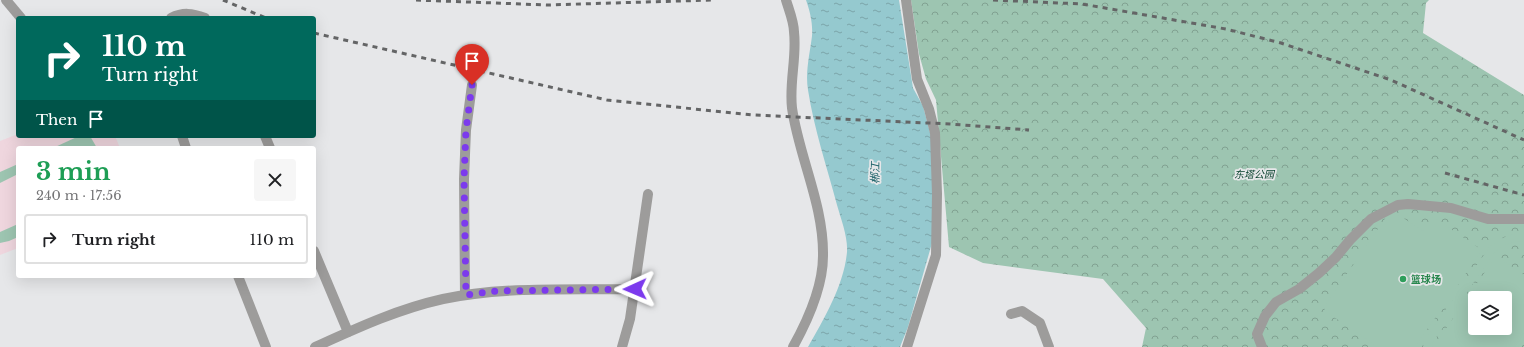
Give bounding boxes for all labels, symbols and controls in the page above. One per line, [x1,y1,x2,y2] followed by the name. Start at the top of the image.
[102,29,186,64] text: 110 m
[36,32,88,84] icon: right
[455,44,489,85] pin
[461,50,483,72] icon: arrive
[102,64,198,86] text: Turn right
[85,108,107,130] icon: arrive
[36,110,77,129] text: Then
[36,157,110,186] text: 3 min
[254,159,296,201] button: close
[868,161,882,184] water label: 郴江
[1234,168,1276,181] park label: 东塔公园
[36,187,122,204] text: 240 m · 17:56
[38,228,60,250] icon: right
[72,230,155,249] text: Turn right
[250,230,294,249] text: 110 m
[614,268,656,310] position arrow
[1411,273,1441,286] place label: 篮球场
[1398,274,1408,284] marker: 篮球场
[1468,291,1512,335] map controls
[1468,291,1512,335] button: layers

